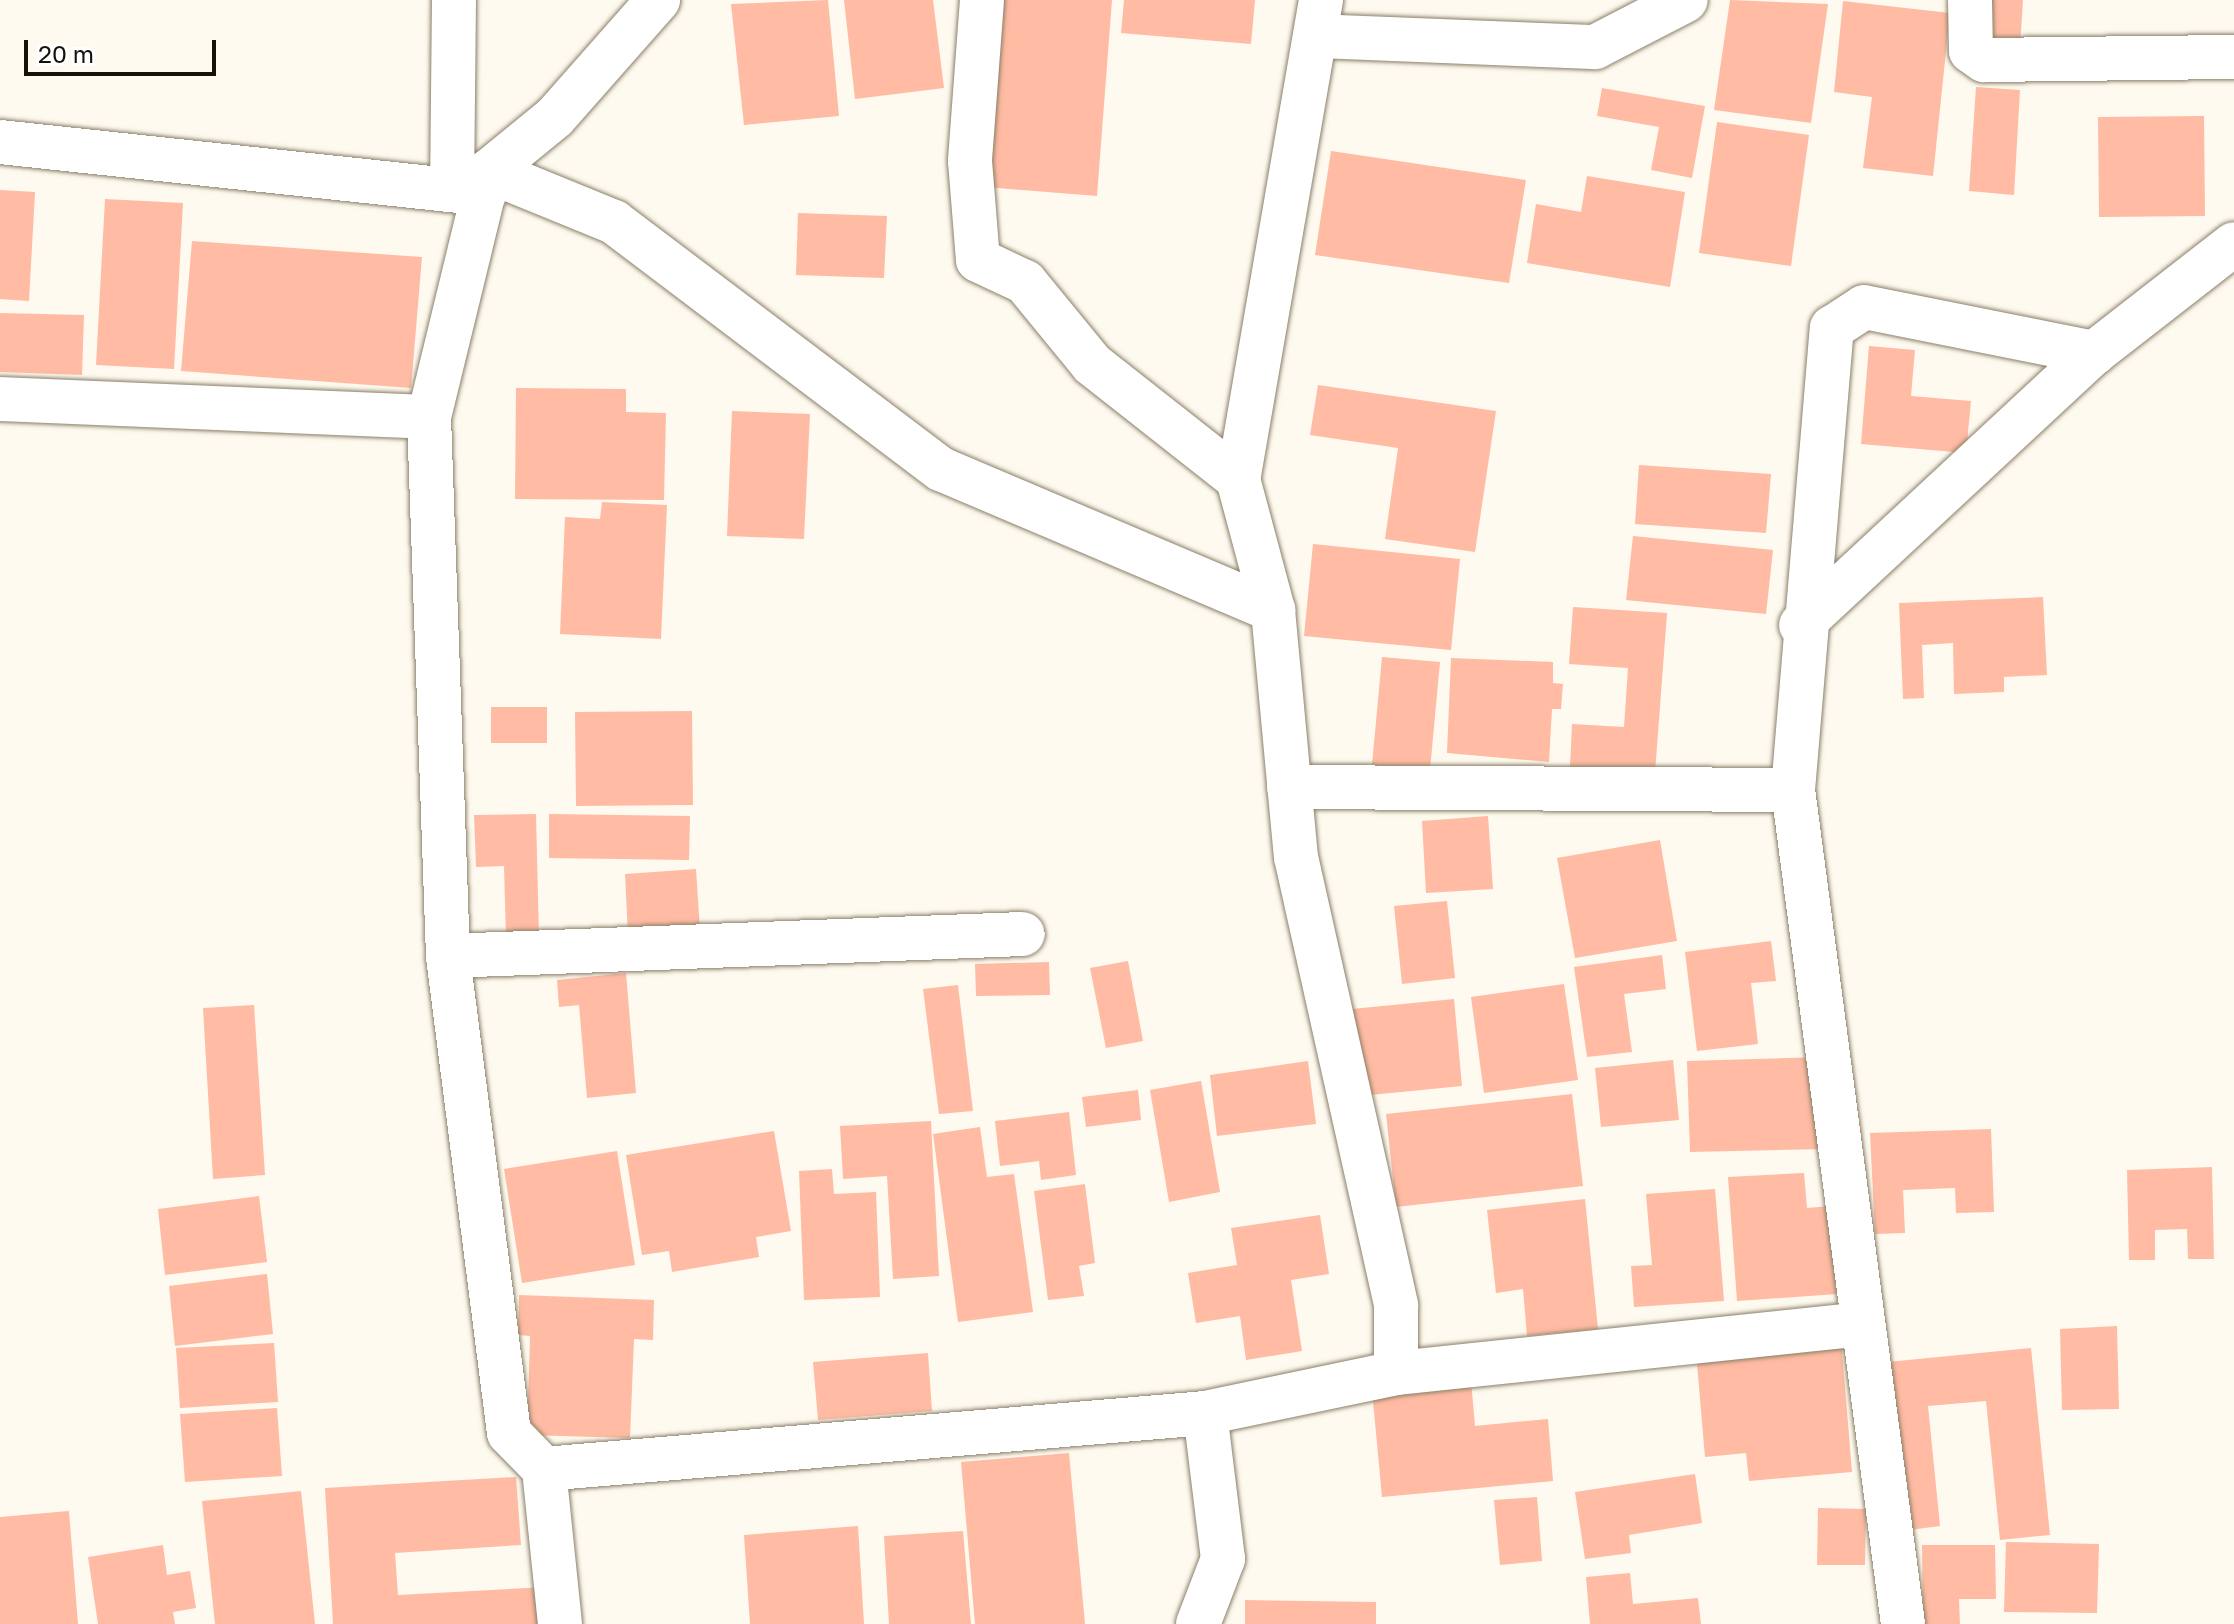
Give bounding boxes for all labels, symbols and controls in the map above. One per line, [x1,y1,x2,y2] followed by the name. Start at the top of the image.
[28,24,220,74] scale bar
[38,39,94,68] text: 20 m

